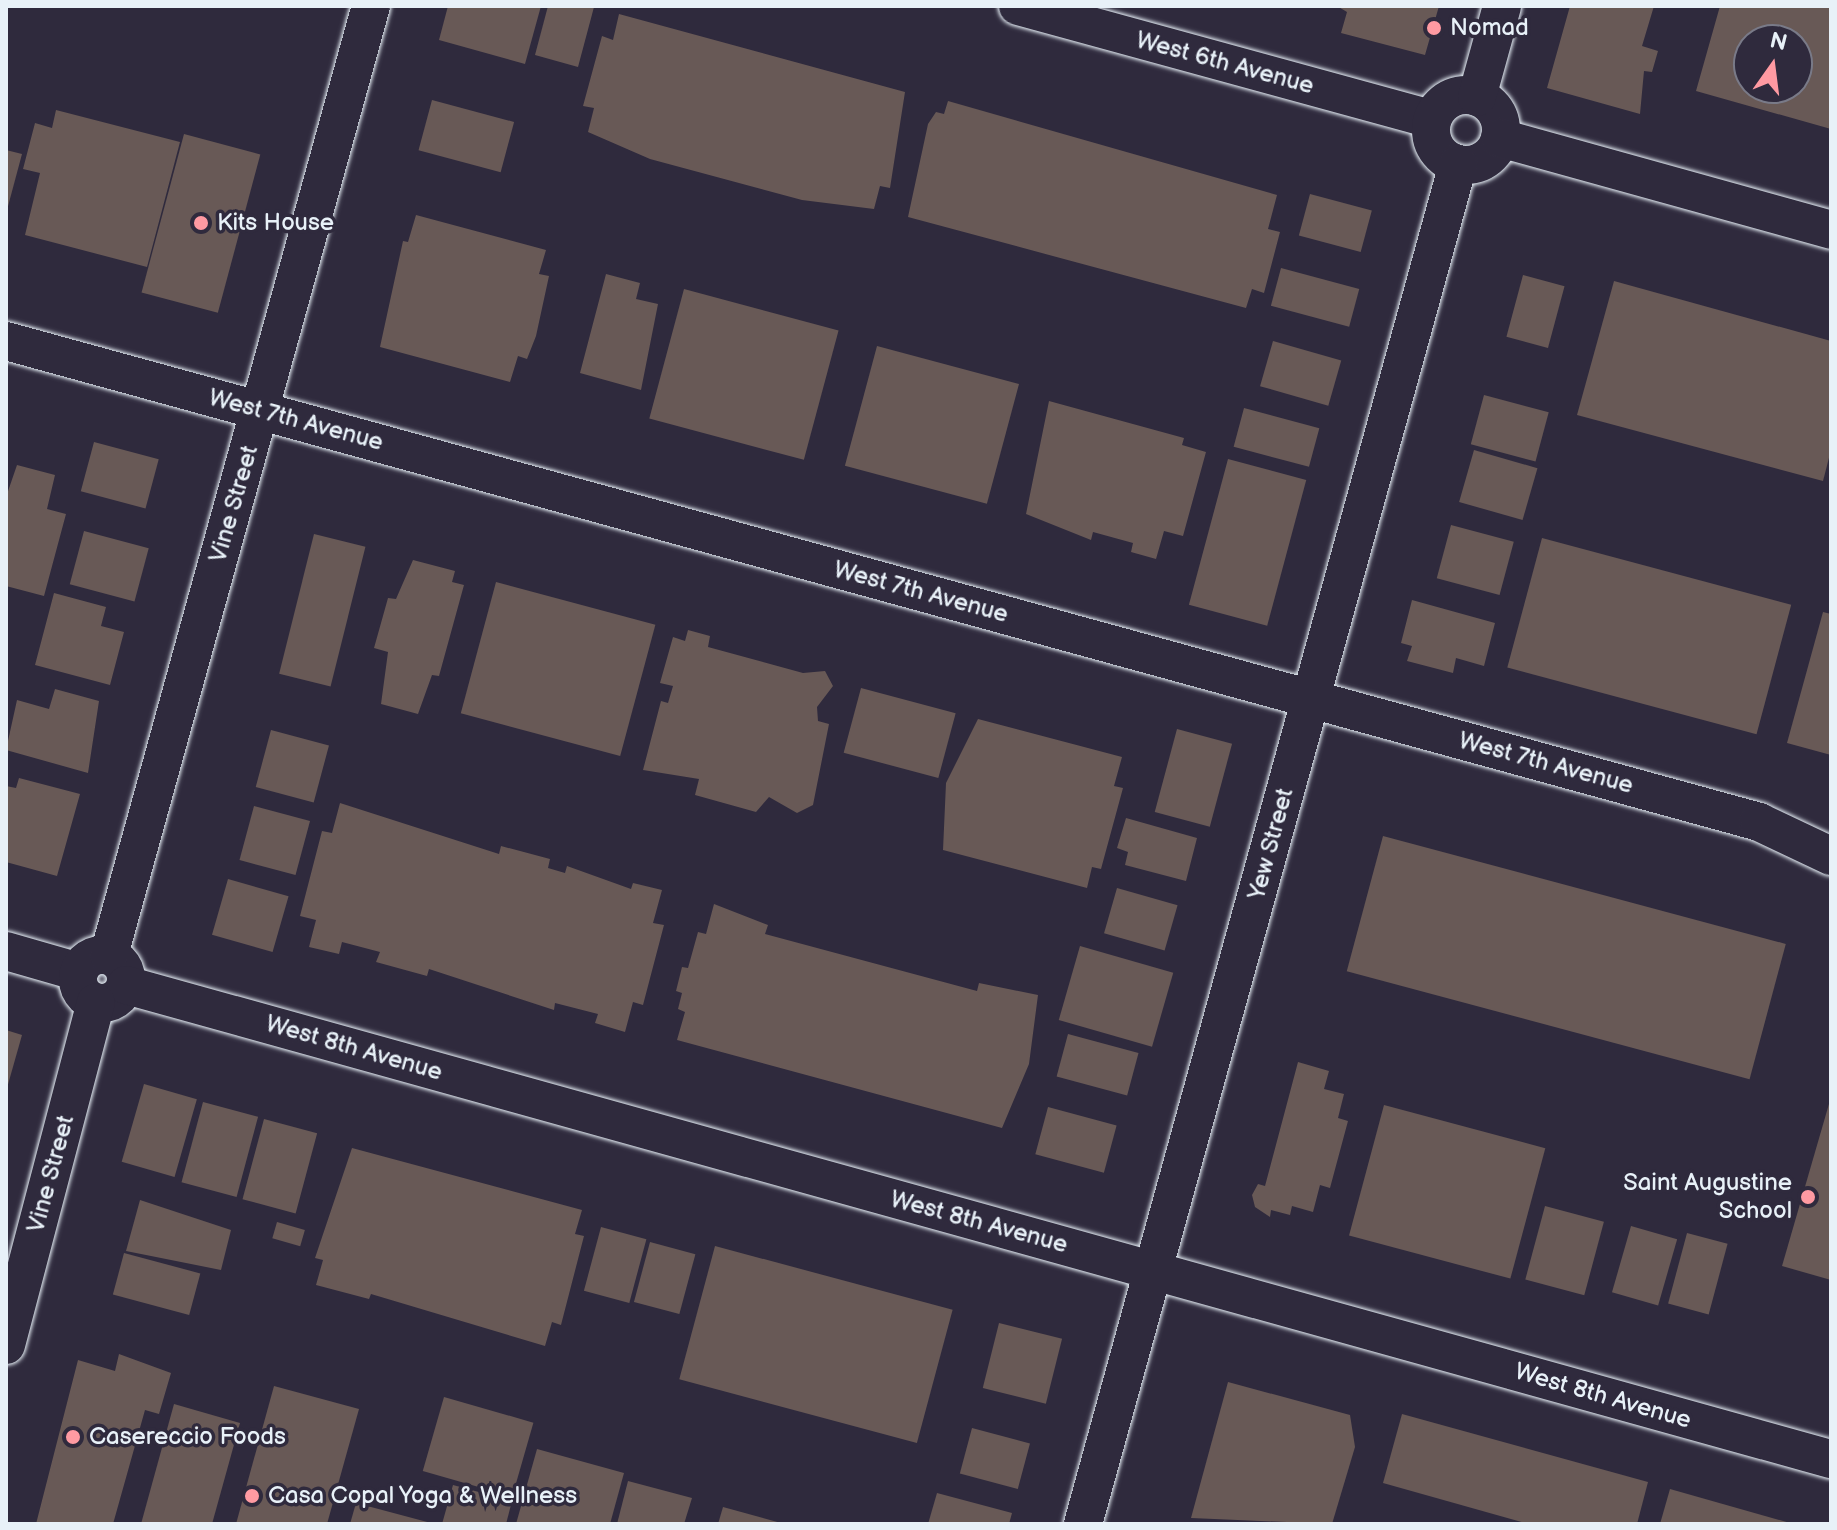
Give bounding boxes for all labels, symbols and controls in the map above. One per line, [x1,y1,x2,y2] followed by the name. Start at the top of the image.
[1450,14,1529,42] place label: Nomad
[1425,19,1443,37] marker: Nomad
[1733,24,1813,104] north arrow
[1133,25,1317,101] street label: West 6th Avenue
[1767,27,1790,57] text: N
[217,209,334,237] place label: Kits House
[192,214,210,232] marker: Kits House
[205,383,387,457] street label: West 7th Avenue
[204,442,264,566] street label: Vine Street
[830,555,1012,629] street label: West 7th Avenue
[1455,726,1637,800] street label: West 7th Avenue
[1242,785,1300,903] street label: Yew Street
[262,1009,446,1087] street label: West 8th Avenue
[21,1112,81,1236] street label: Vine Street
[1623,1169,1792,1225] place label: Saint Augustine School
[887,1185,1071,1259] street label: West 8th Avenue
[1799,1188,1817,1206] marker: Saint Augustine School
[1511,1357,1695,1435] street label: West 8th Avenue
[89,1423,286,1451] place label: Casereccio Foods
[64,1428,82,1446] marker: Casereccio Foods
[268,1482,580,1510] place label: Casa Copal Yoga & Wellness
[243,1487,261,1505] marker: Casa Copal Yoga & Wellness

